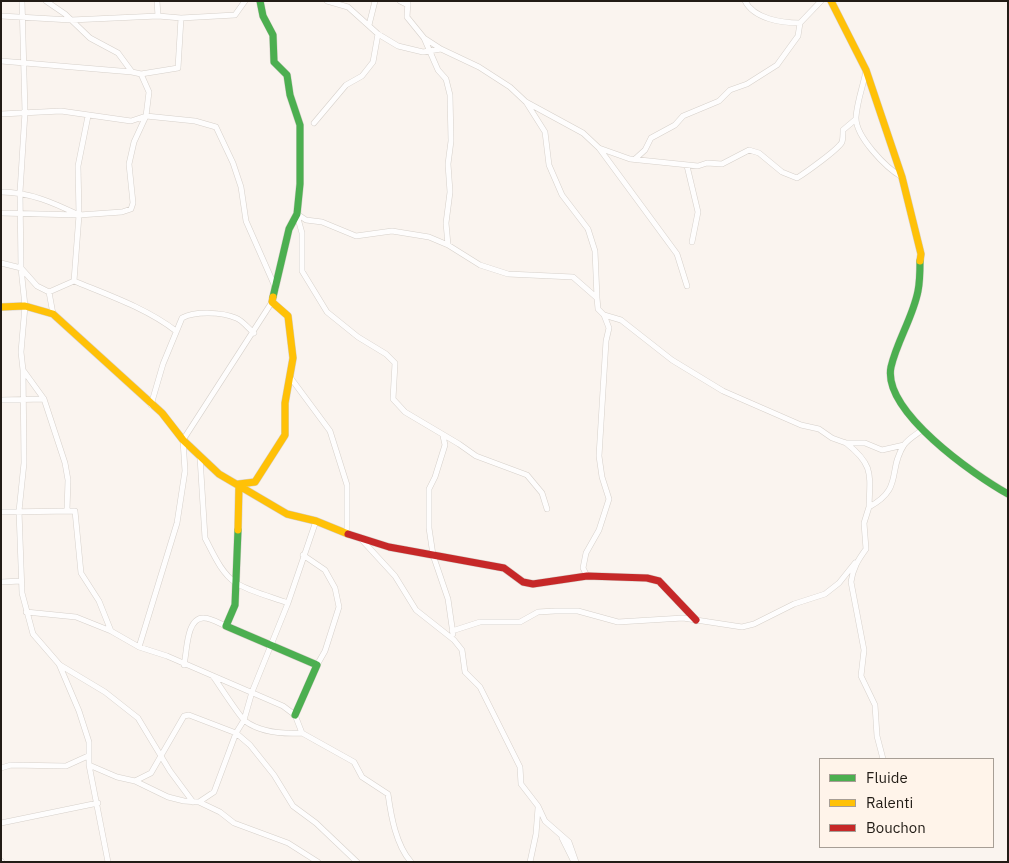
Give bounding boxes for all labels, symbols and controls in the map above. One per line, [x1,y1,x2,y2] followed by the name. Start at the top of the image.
[819,758,994,848] legend
[866,768,908,787] text: Fluide
[866,793,913,812] text: Ralenti
[866,818,926,837] text: Bouchon

